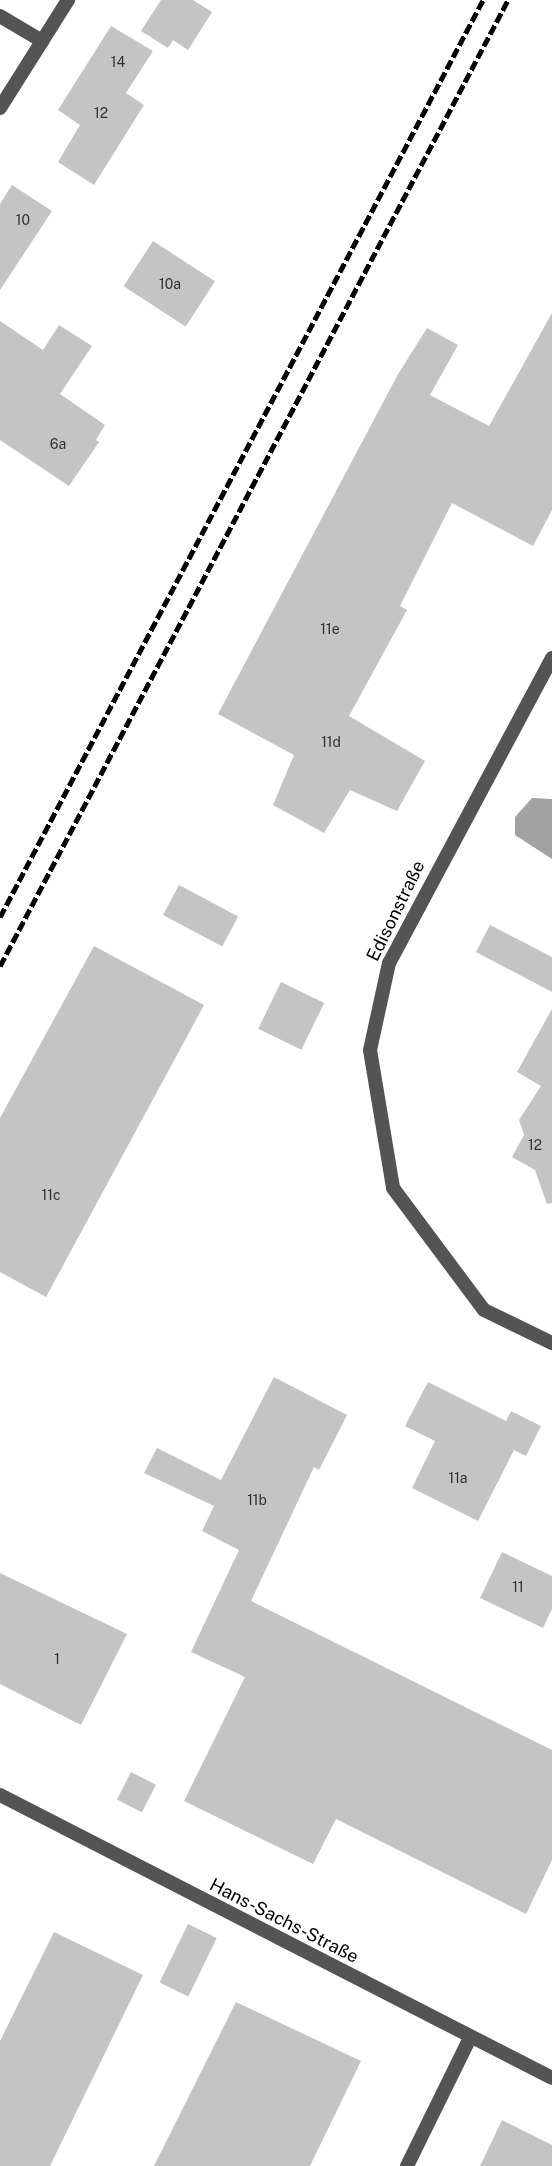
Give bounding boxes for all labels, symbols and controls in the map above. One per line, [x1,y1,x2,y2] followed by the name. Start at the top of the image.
[111,54,125,70] house number: 14
[94,105,108,121] house number: 12
[16,212,30,228] house number: 10
[159,276,181,292] house number: 10a
[50,436,66,452] house number: 6a
[320,621,340,637] house number: 11e
[321,734,341,750] house number: 11d
[362,857,430,965] street label: Edisonstraße
[528,1137,542,1153] house number: 12
[41,1187,61,1203] house number: 11c
[448,1470,468,1486] house number: 11a
[247,1492,267,1508] house number: 11b
[512,1579,524,1595] house number: 11
[54,1651,60,1667] house number: 1
[206,1874,362,1968] street label: Hans-Sachs-Straße

